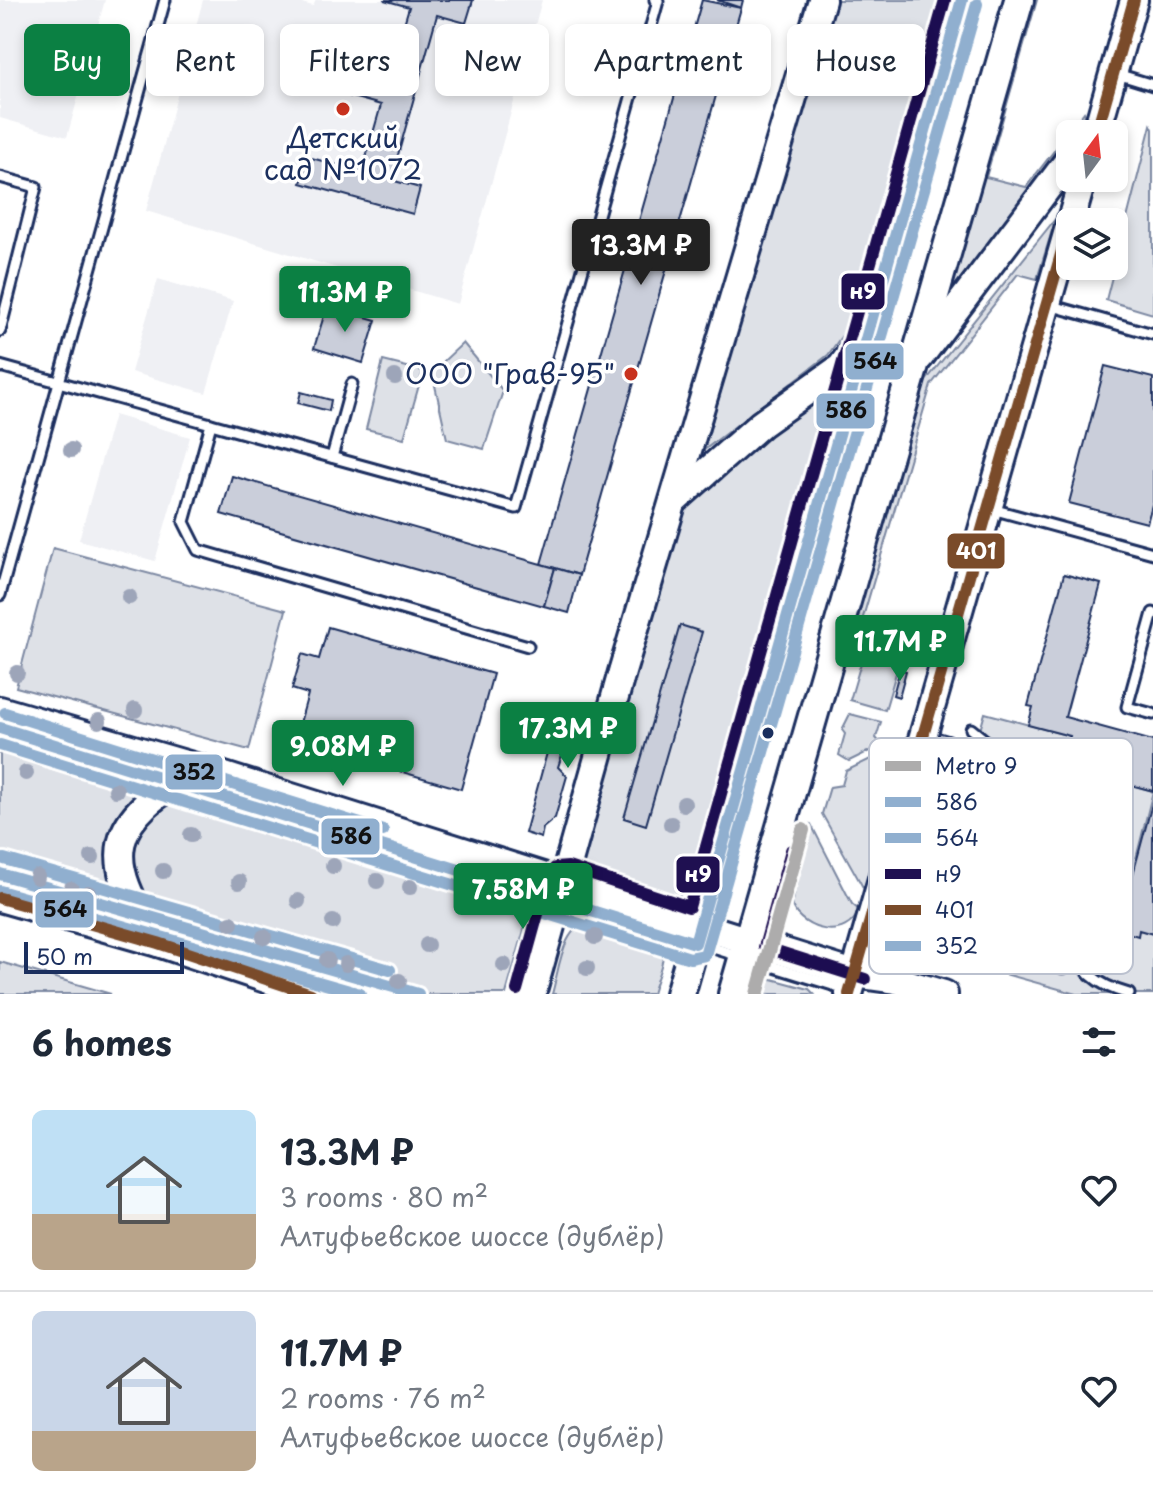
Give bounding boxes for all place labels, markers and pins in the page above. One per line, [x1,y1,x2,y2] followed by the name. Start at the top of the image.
[334,100,352,118] marker: Детский сад №1072
[264,115,422,190] place label: Детский сад №1072
[567,219,715,287] pin: 13.3M ₽
[271,266,419,334] pin: 11.3M ₽
[405,351,615,394] place label: ООО "Грав-95"
[622,365,640,383] marker: ООО "Грав-95"
[826,615,974,683] pin: 11.7M ₽
[494,702,642,770] pin: 17.3M ₽
[269,720,417,788] pin: 9.08M ₽
[760,725,776,741] unlabelled marker
[449,863,597,931] pin: 7.58M ₽

